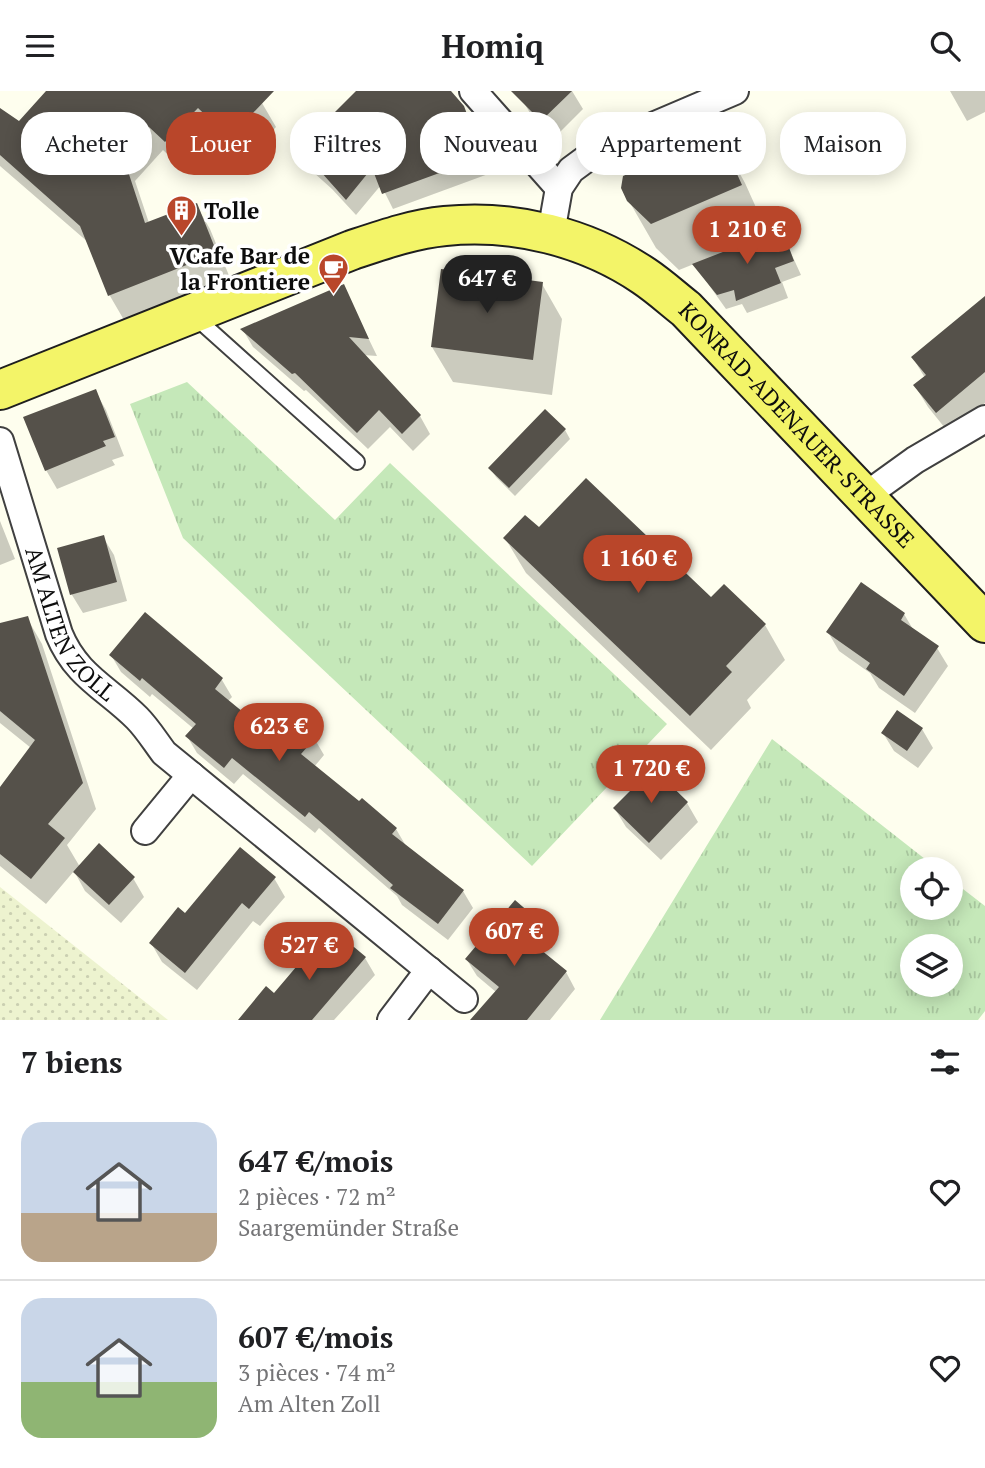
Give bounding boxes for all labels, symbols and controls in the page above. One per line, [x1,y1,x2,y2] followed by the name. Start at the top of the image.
[441,25,544,67] text: Homiq
[21,27,59,65] icon: menu
[926,27,964,65] icon: search
[21,112,152,175] chip: Acheter
[166,112,276,175] chip: Louer
[290,112,406,175] chip: Filtres
[420,112,562,175] chip: Nouveau
[576,112,766,175] chip: Appartement
[780,112,906,175] chip: Maison
[164,194,198,238] building icon: Tolle
[204,195,259,226] place label: Tolle
[682,207,812,266] pin: 1 210 €
[708,213,786,244] text: 1 210 €
[170,240,310,297] place label: VCafe Bar de la Frontiere
[316,252,350,296] cafe icon: VCafe Bar de la Frontiere
[438,255,536,315] pin: 647 €
[458,262,516,293] text: 647 €
[672,295,922,555] street label: KONRAD-ADENAUER-STRASSE
[573,535,703,595] pin: 1 160 €
[599,542,677,573] text: 1 160 €
[18,543,122,708] street label: AM ALTEN ZOLL
[230,703,328,763] pin: 623 €
[250,710,308,741] text: 623 €
[586,745,716,805] pin: 1 720 €
[612,752,690,783] text: 1 720 €
[900,857,963,997] map controls
[900,857,963,920] button: locate
[465,909,563,968] pin: 607 €
[485,915,543,946] text: 607 €
[260,923,358,982] pin: 527 €
[280,929,338,960] text: 527 €
[900,934,963,997] button: layers
[21,1042,123,1082] text: 7 biens
[926,1043,964,1081] icon: filters
[238,1141,393,1181] text: 647 €/mois
[77,1150,161,1234] icon: home
[926,1173,964,1211] icon: heart
[238,1181,396,1212] text: 2 pièces · 72 m²
[238,1212,459,1243] text: Saargemünder Straße
[238,1317,393,1357] text: 607 €/mois
[77,1326,161,1410] icon: home
[926,1349,964,1387] icon: heart
[238,1357,396,1388] text: 3 pièces · 74 m²
[238,1388,381,1419] text: Am Alten Zoll

